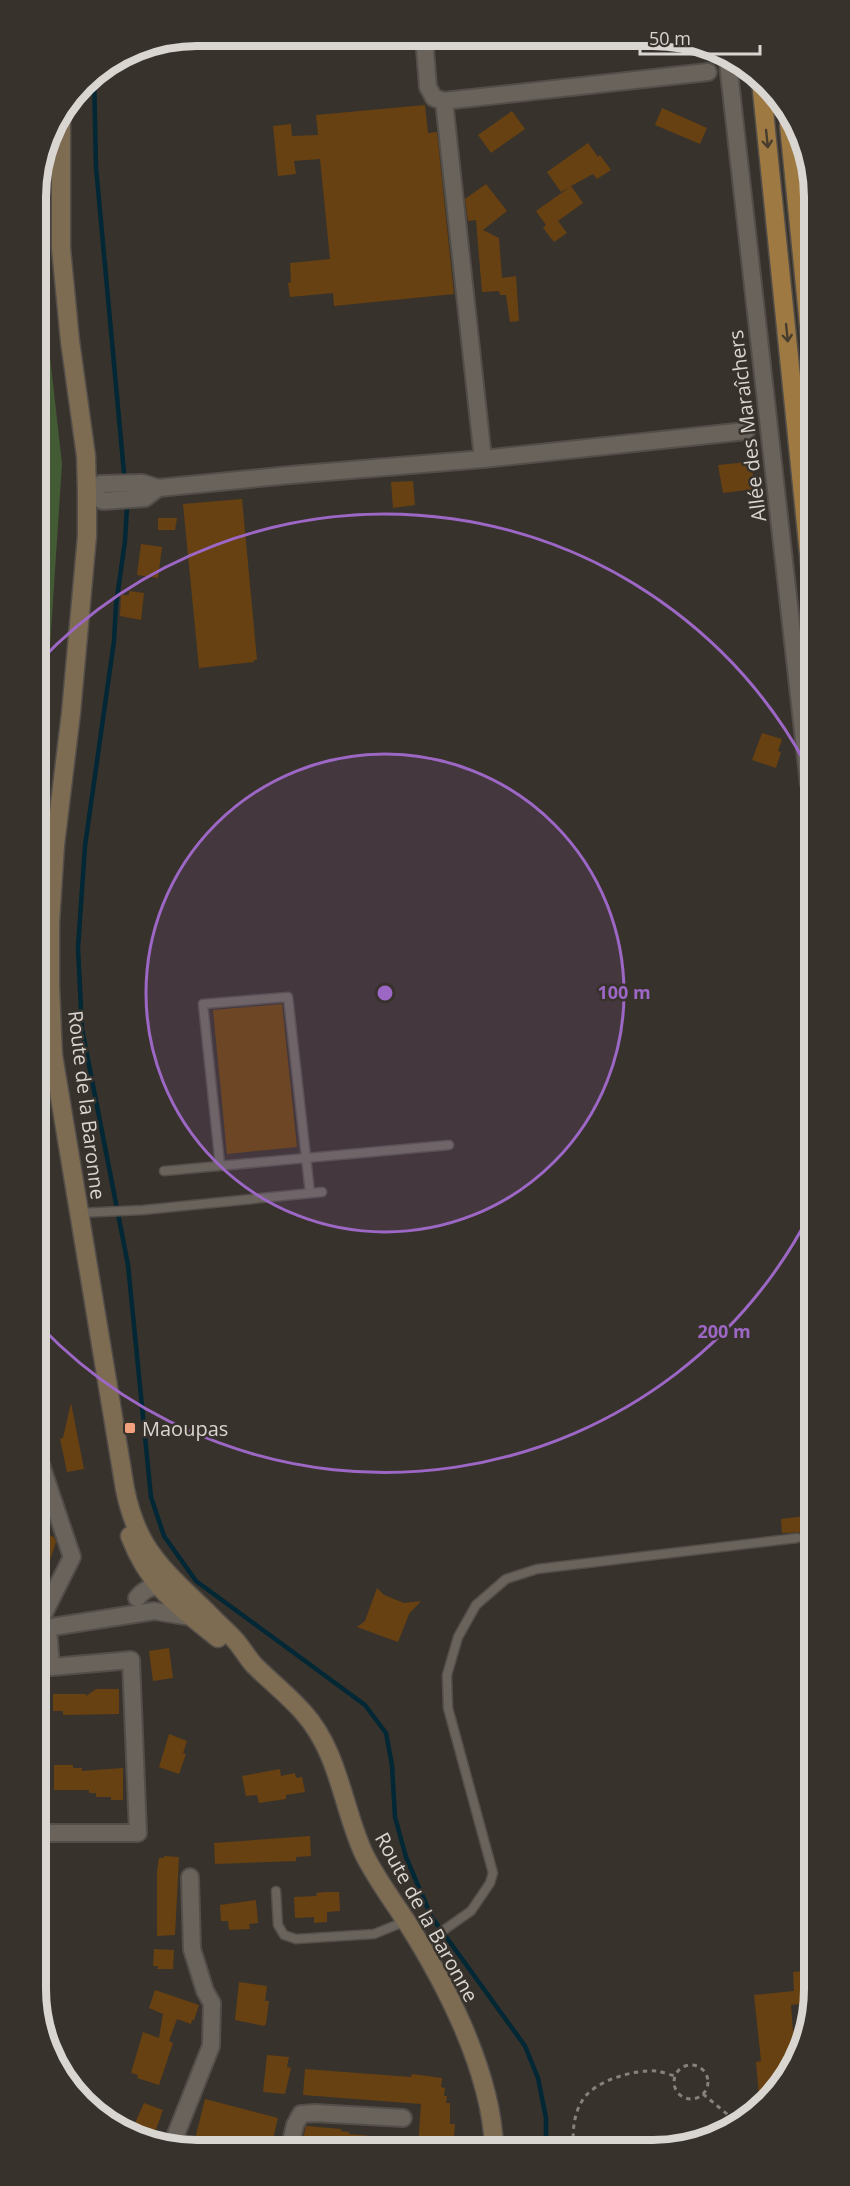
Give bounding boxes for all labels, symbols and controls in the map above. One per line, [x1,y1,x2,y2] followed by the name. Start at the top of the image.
[640,18,760,56] scale bar
[649,26,691,50] text: 50 m
[762,129,773,148] one-way arrow
[782,322,793,342] one-way arrow
[722,329,772,523] street label: Allée des Maraîchers
[597,980,651,1004] text: 100 m
[375,983,395,1003] centre of rings
[62,1009,112,1201] street label: Route de la Baronne
[697,1319,751,1343] text: 200 m
[142,1415,228,1442] place label: Maoupas
[123,1421,137,1435] marker: Maoupas
[369,1827,485,2007] street label: Route de la Baronne

